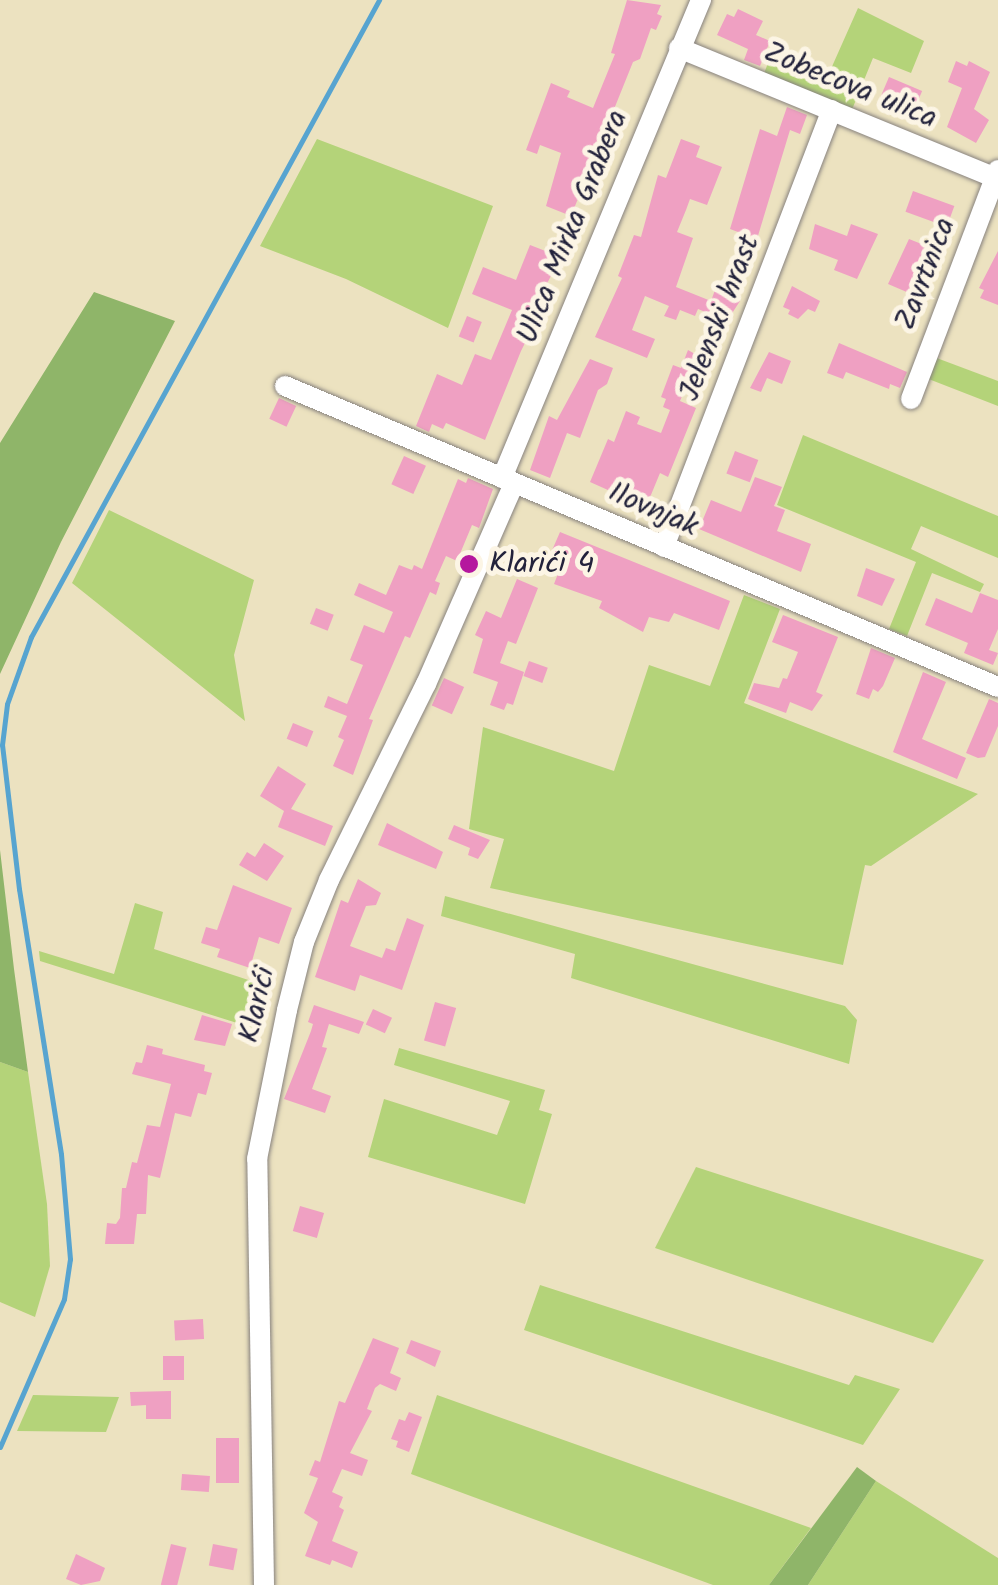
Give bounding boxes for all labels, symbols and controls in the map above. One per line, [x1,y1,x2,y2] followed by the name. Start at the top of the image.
[758,35,942,137] street label: Zobecova ulica
[510,105,636,349] street label: Ulica Mirka Grabera
[888,213,964,335] street label: Zavrtnica
[672,230,768,406] street label: Jelenski hrast
[602,475,704,545] street label: Ilovnjak
[489,546,594,582] place label: Klarići 4
[458,553,480,575] marker: Klarići 4
[232,964,284,1046] street label: Klarići

